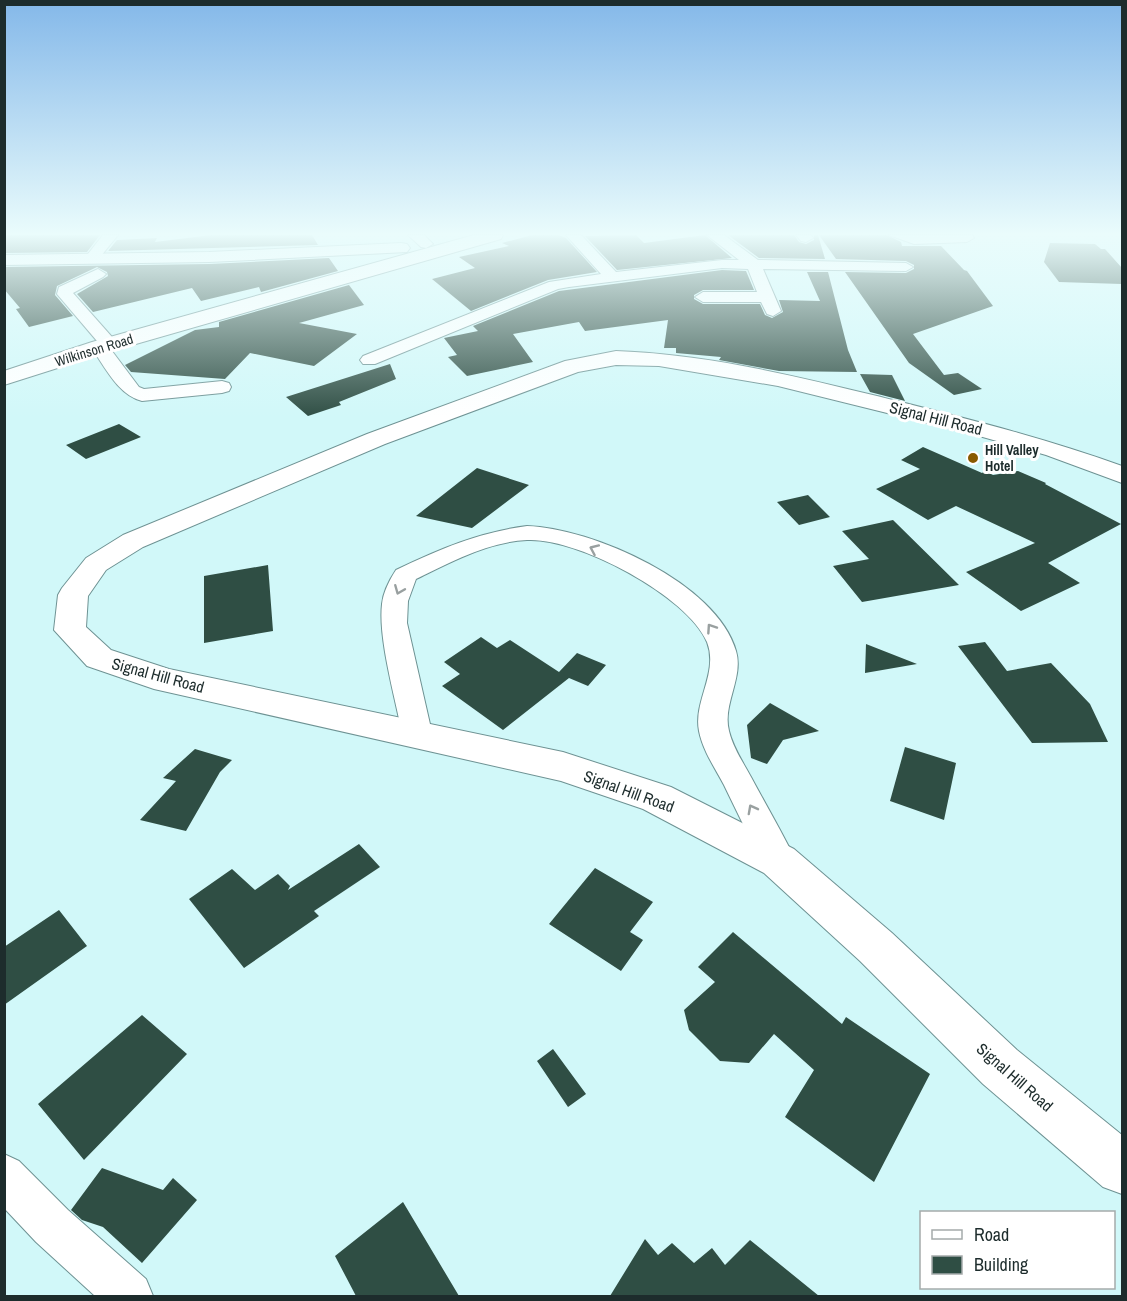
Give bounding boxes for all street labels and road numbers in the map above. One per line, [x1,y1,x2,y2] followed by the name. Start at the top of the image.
[53,330,135,370] street label: Wilkinson Road
[887,396,985,440] street label: Signal Hill Road
[109,652,207,698] street label: Signal Hill Road
[581,764,677,818] street label: Signal Hill Road
[972,1038,1058,1116] street label: Signal Hill Road

